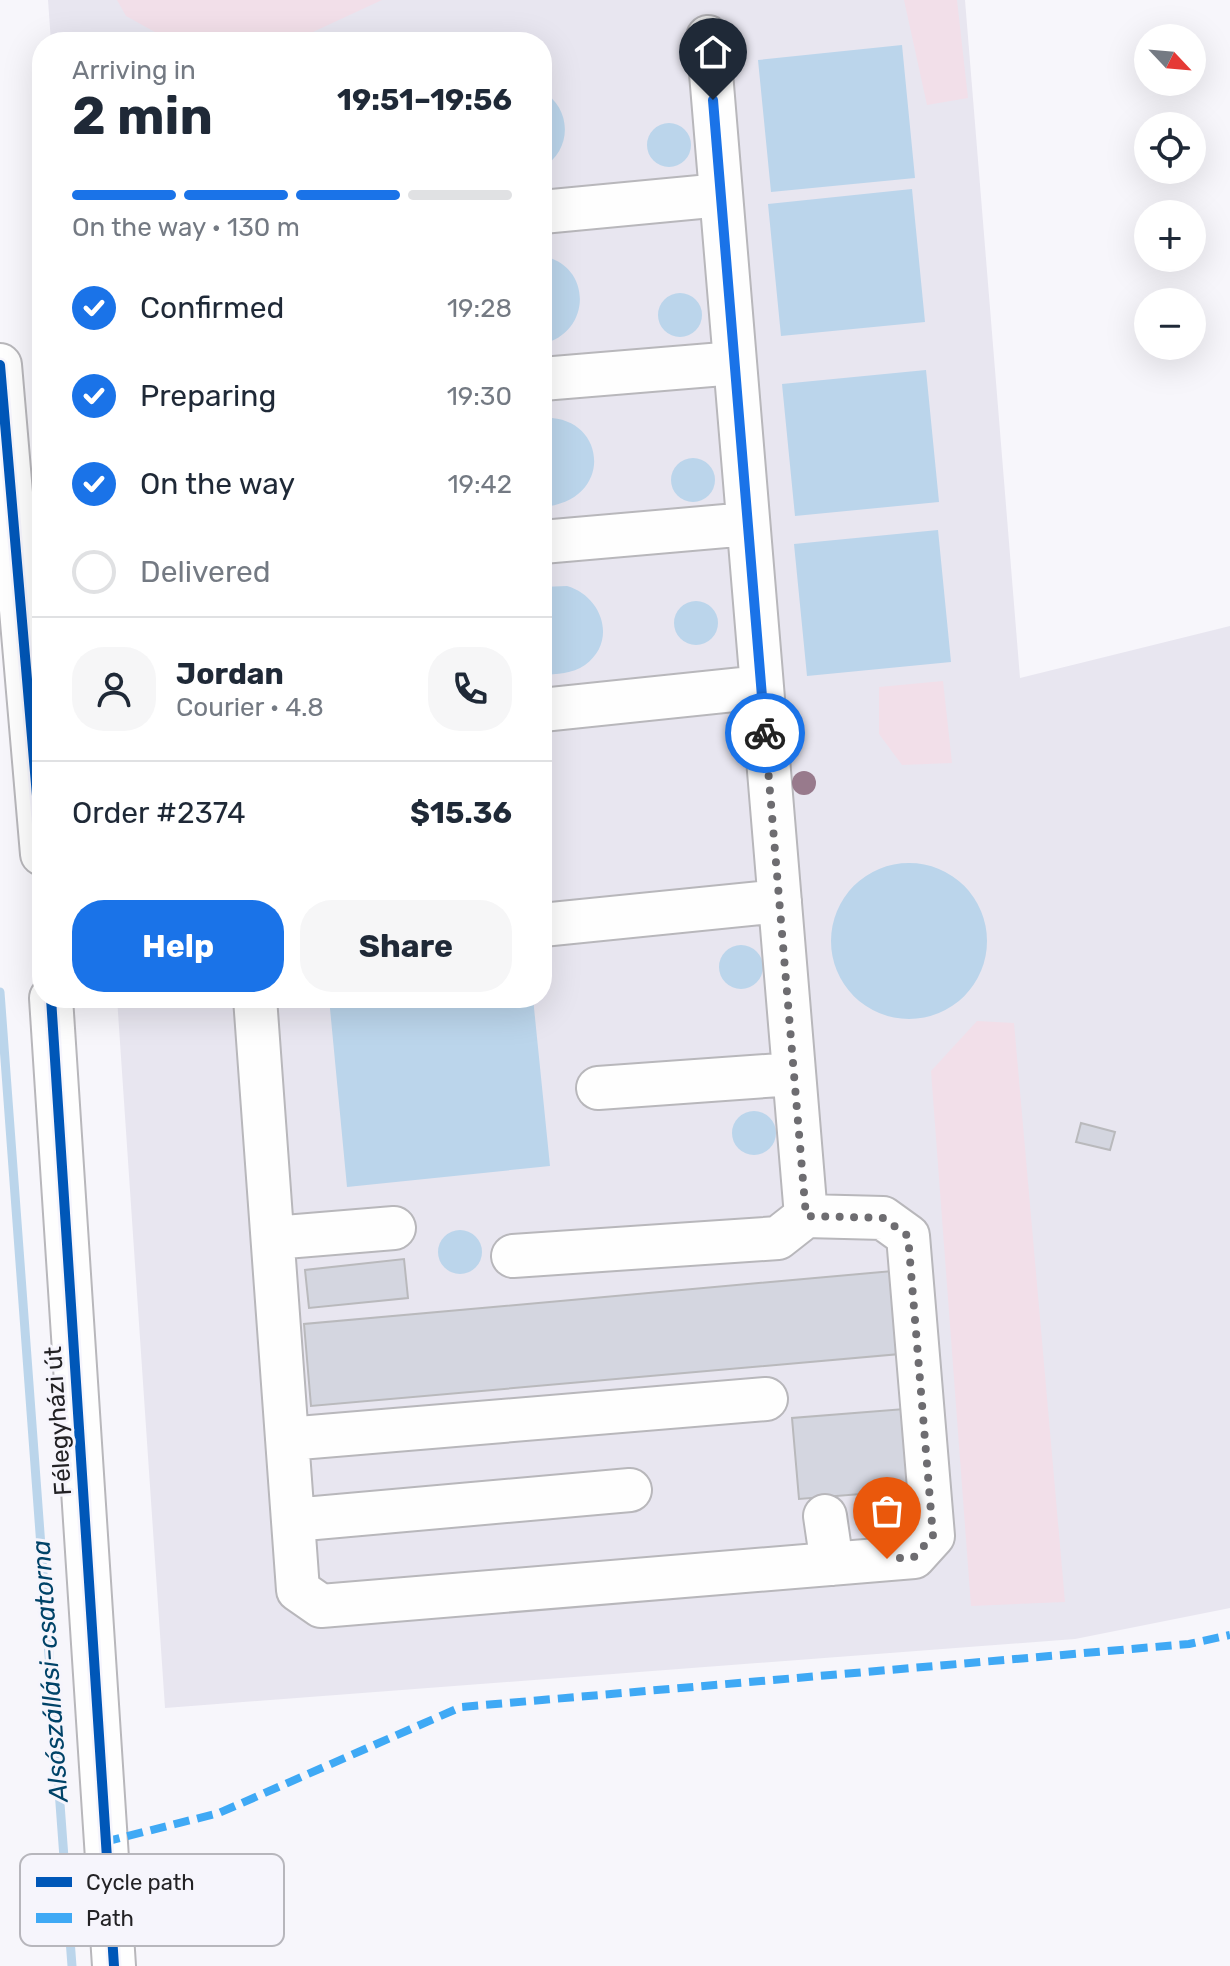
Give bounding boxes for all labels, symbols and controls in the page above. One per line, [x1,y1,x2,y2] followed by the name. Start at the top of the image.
[679,18,747,100] pin
[1134,24,1206,96] north arrow
[1134,24,1206,360] map controls
[691,30,735,74] icon: home
[72,55,196,86] text: Arriving in
[337,82,512,118] text: 19:51–19:56
[72,85,213,147] text: 2 min
[1134,112,1206,184] button: locate
[1134,200,1206,272] button: +
[72,212,300,243] text: On the way · 130 m
[72,286,116,330] icon: check
[1134,288,1206,360] button: −
[140,290,284,326] text: Confirmed
[447,293,512,324] text: 19:28
[72,374,116,418] icon: check
[140,378,276,414] text: Preparing
[447,381,512,412] text: 19:30
[72,462,116,506] icon: check
[140,466,295,502] text: On the way
[447,469,512,500] text: 19:42
[140,554,271,590] text: Delivered
[72,647,156,731] button: person
[428,647,512,731] button: phone
[176,656,284,692] text: Jordan
[176,692,324,723] text: Courier · 4.8
[725,693,805,773] courier
[743,711,787,755] icon: bike
[72,795,246,831] text: Order #2374
[410,795,512,831] text: $15.36
[72,900,284,992] button: Help
[300,900,512,992] button: Share
[39,1345,77,1497] street label: Félegyházi út
[853,1477,921,1559] pin
[865,1489,909,1533] icon: bag
[25,1539,75,1805] water label: Alsószállási-csatorna
[20,1854,284,1946] legend
[86,1869,195,1896] text: Cycle path
[86,1905,134,1932] text: Path

